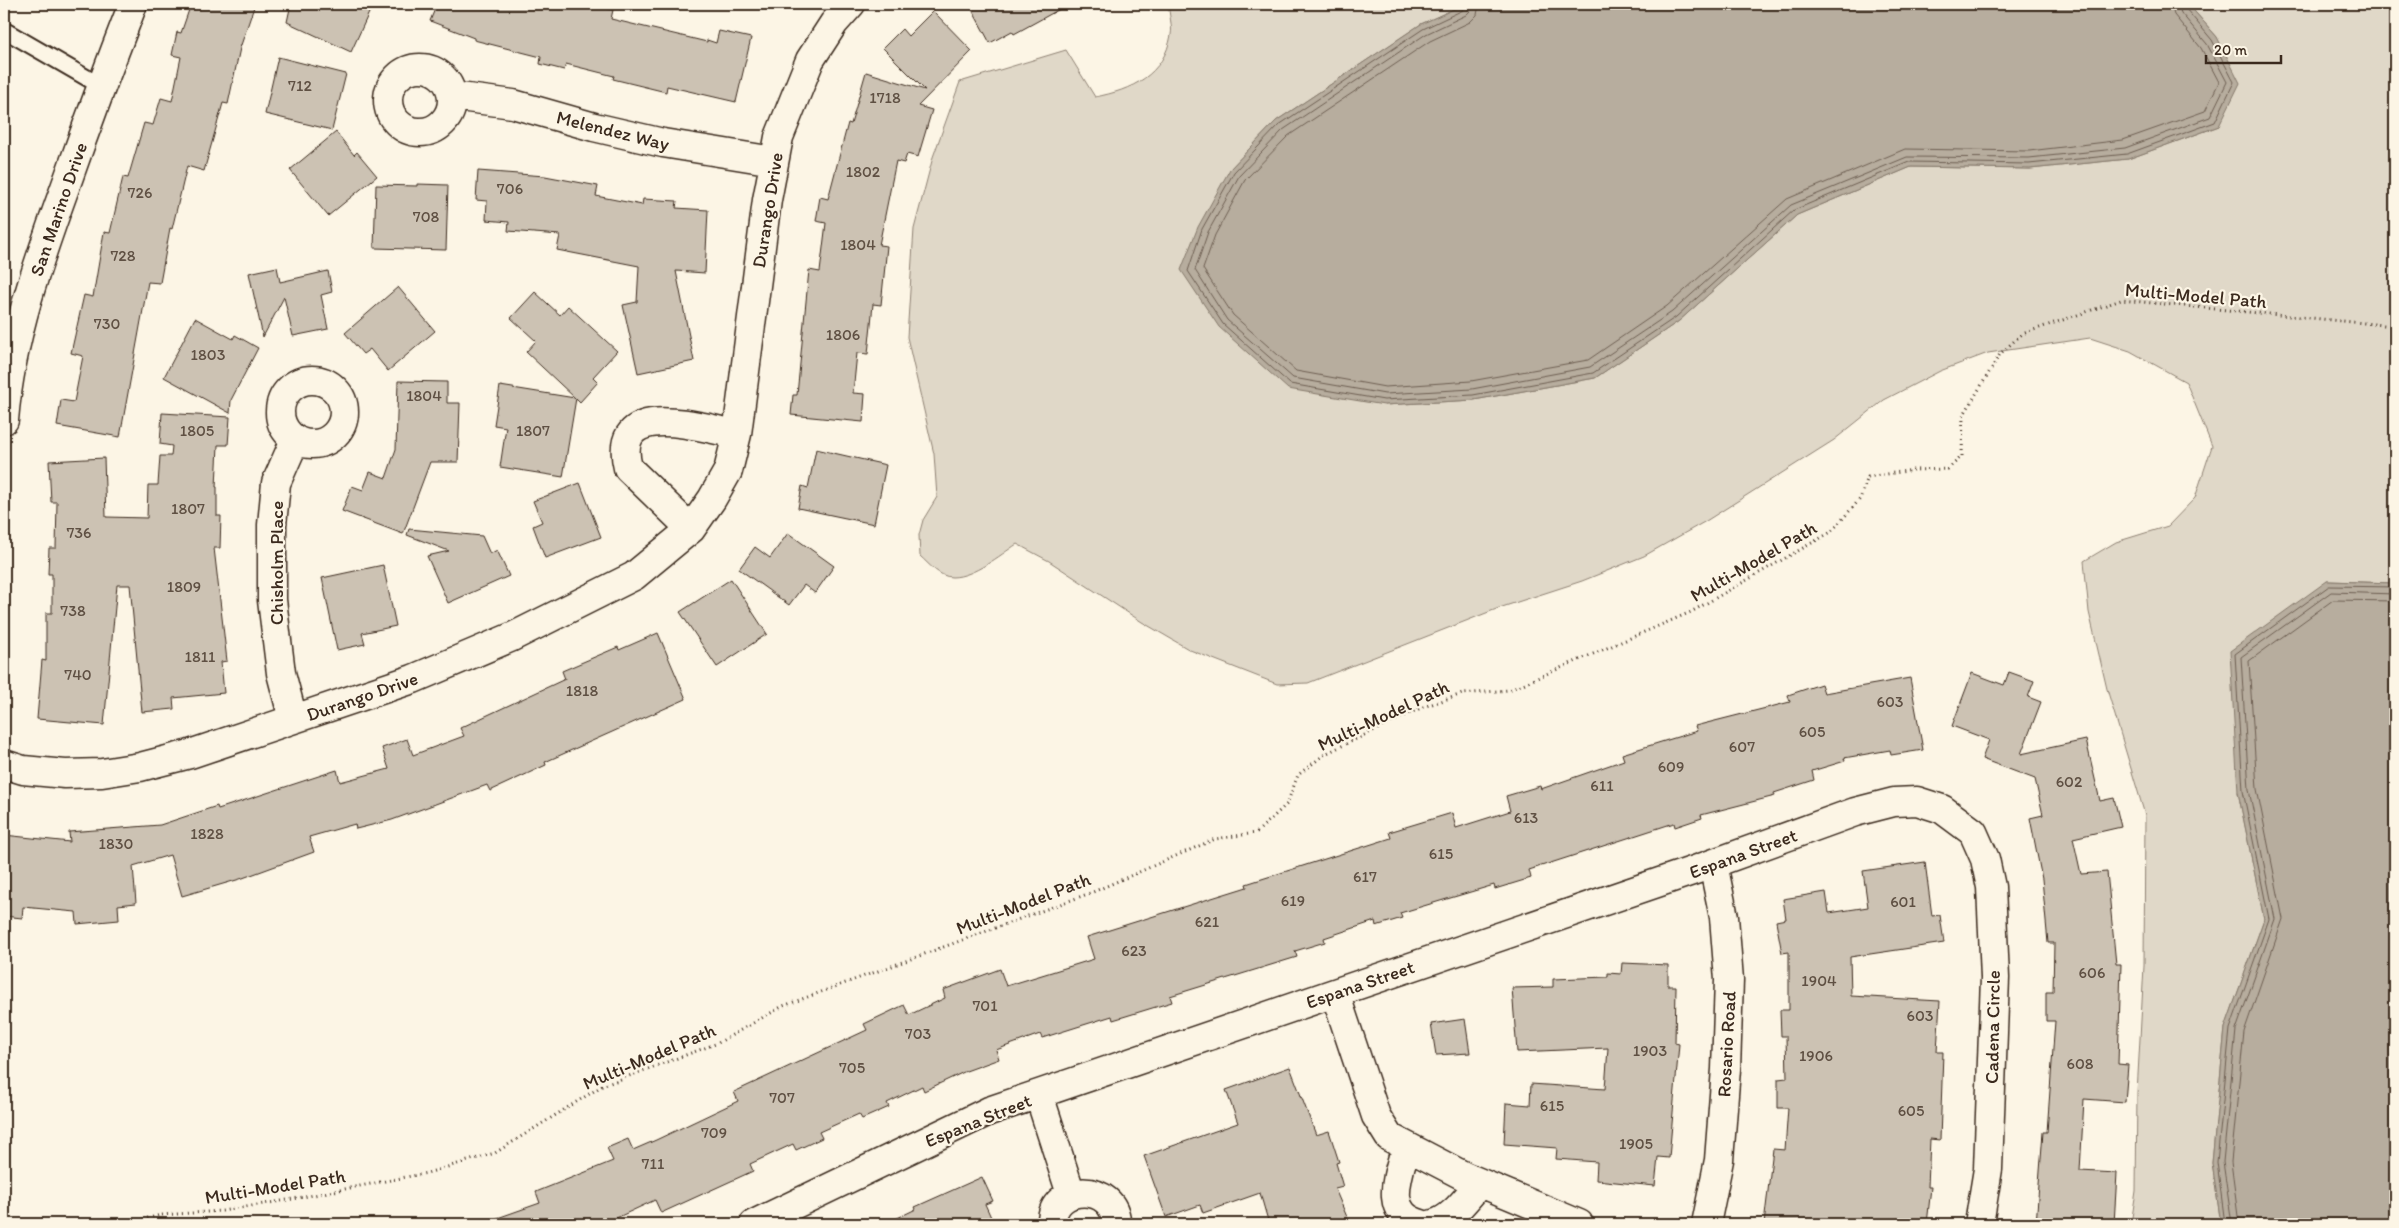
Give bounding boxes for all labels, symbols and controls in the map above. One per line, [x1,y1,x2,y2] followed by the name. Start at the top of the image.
[2206,32,2282,64] scale bar
[2214,41,2248,59] text: 20 m
[288,76,312,95] house number: 712
[869,88,901,107] house number: 1718
[554,105,672,156] street label: Melendez Way
[25,139,92,279] street label: San Marino Drive
[747,151,788,269] street label: Durango Drive
[846,162,881,181] house number: 1802
[497,179,523,198] house number: 706
[128,183,152,202] house number: 726
[413,207,440,226] house number: 708
[840,235,876,254] house number: 1804
[110,246,136,265] house number: 728
[2124,278,2268,313] street label: Multi-Model Path
[94,314,120,333] house number: 730
[826,325,860,344] house number: 1806
[191,345,226,364] house number: 1803
[406,386,442,405] house number: 1804
[180,421,214,440] house number: 1805
[516,421,550,440] house number: 1807
[171,499,205,518] house number: 1807
[265,501,288,625] street label: Chisholm Place
[1686,516,1821,607] street label: Multi-Model Path
[66,523,92,542] house number: 736
[167,577,201,596] house number: 1809
[60,601,86,620] house number: 738
[184,647,216,666] house number: 1811
[64,665,92,684] house number: 740
[303,667,421,726] street label: Durango Drive
[1314,675,1452,756] street label: Multi-Model Path
[566,681,598,700] house number: 1818
[1876,692,1904,711] house number: 603
[1799,722,1825,741] house number: 605
[1729,737,1755,756] house number: 607
[1658,757,1684,776] house number: 609
[2056,772,2083,791] house number: 602
[1590,776,1614,795] house number: 611
[1514,808,1539,827] house number: 613
[1686,823,1800,884] street label: Espana Street
[190,824,224,843] house number: 1828
[99,834,133,853] house number: 1830
[1429,844,1453,863] house number: 615
[953,867,1094,940] street label: Multi-Model Path
[1353,867,1377,886] house number: 617
[1281,891,1305,910] house number: 619
[1890,892,1916,911] house number: 601
[1195,912,1220,931] house number: 621
[1121,941,1147,960] house number: 623
[1303,955,1417,1014] street label: Espana Street
[2079,963,2105,982] house number: 606
[1980,970,2005,1084] street label: Cadena Circle
[1801,971,1837,990] house number: 1904
[1712,990,1741,1098] street label: Rosario Road
[972,996,998,1015] house number: 701
[1906,1006,1934,1025] house number: 603
[579,1018,719,1095] street label: Multi-Model Path
[905,1024,932,1043] house number: 703
[1633,1041,1667,1060] house number: 1903
[1799,1046,1833,1065] house number: 1906
[2066,1054,2094,1073] house number: 608
[839,1058,865,1077] house number: 705
[769,1088,795,1107] house number: 707
[922,1089,1035,1152] street label: Espana Street
[1540,1096,1564,1115] house number: 615
[1898,1101,1924,1120] house number: 605
[701,1123,727,1142] house number: 709
[1619,1134,1653,1153] house number: 1905
[642,1154,665,1173] house number: 711
[203,1164,347,1209] street label: Multi-Model Path

